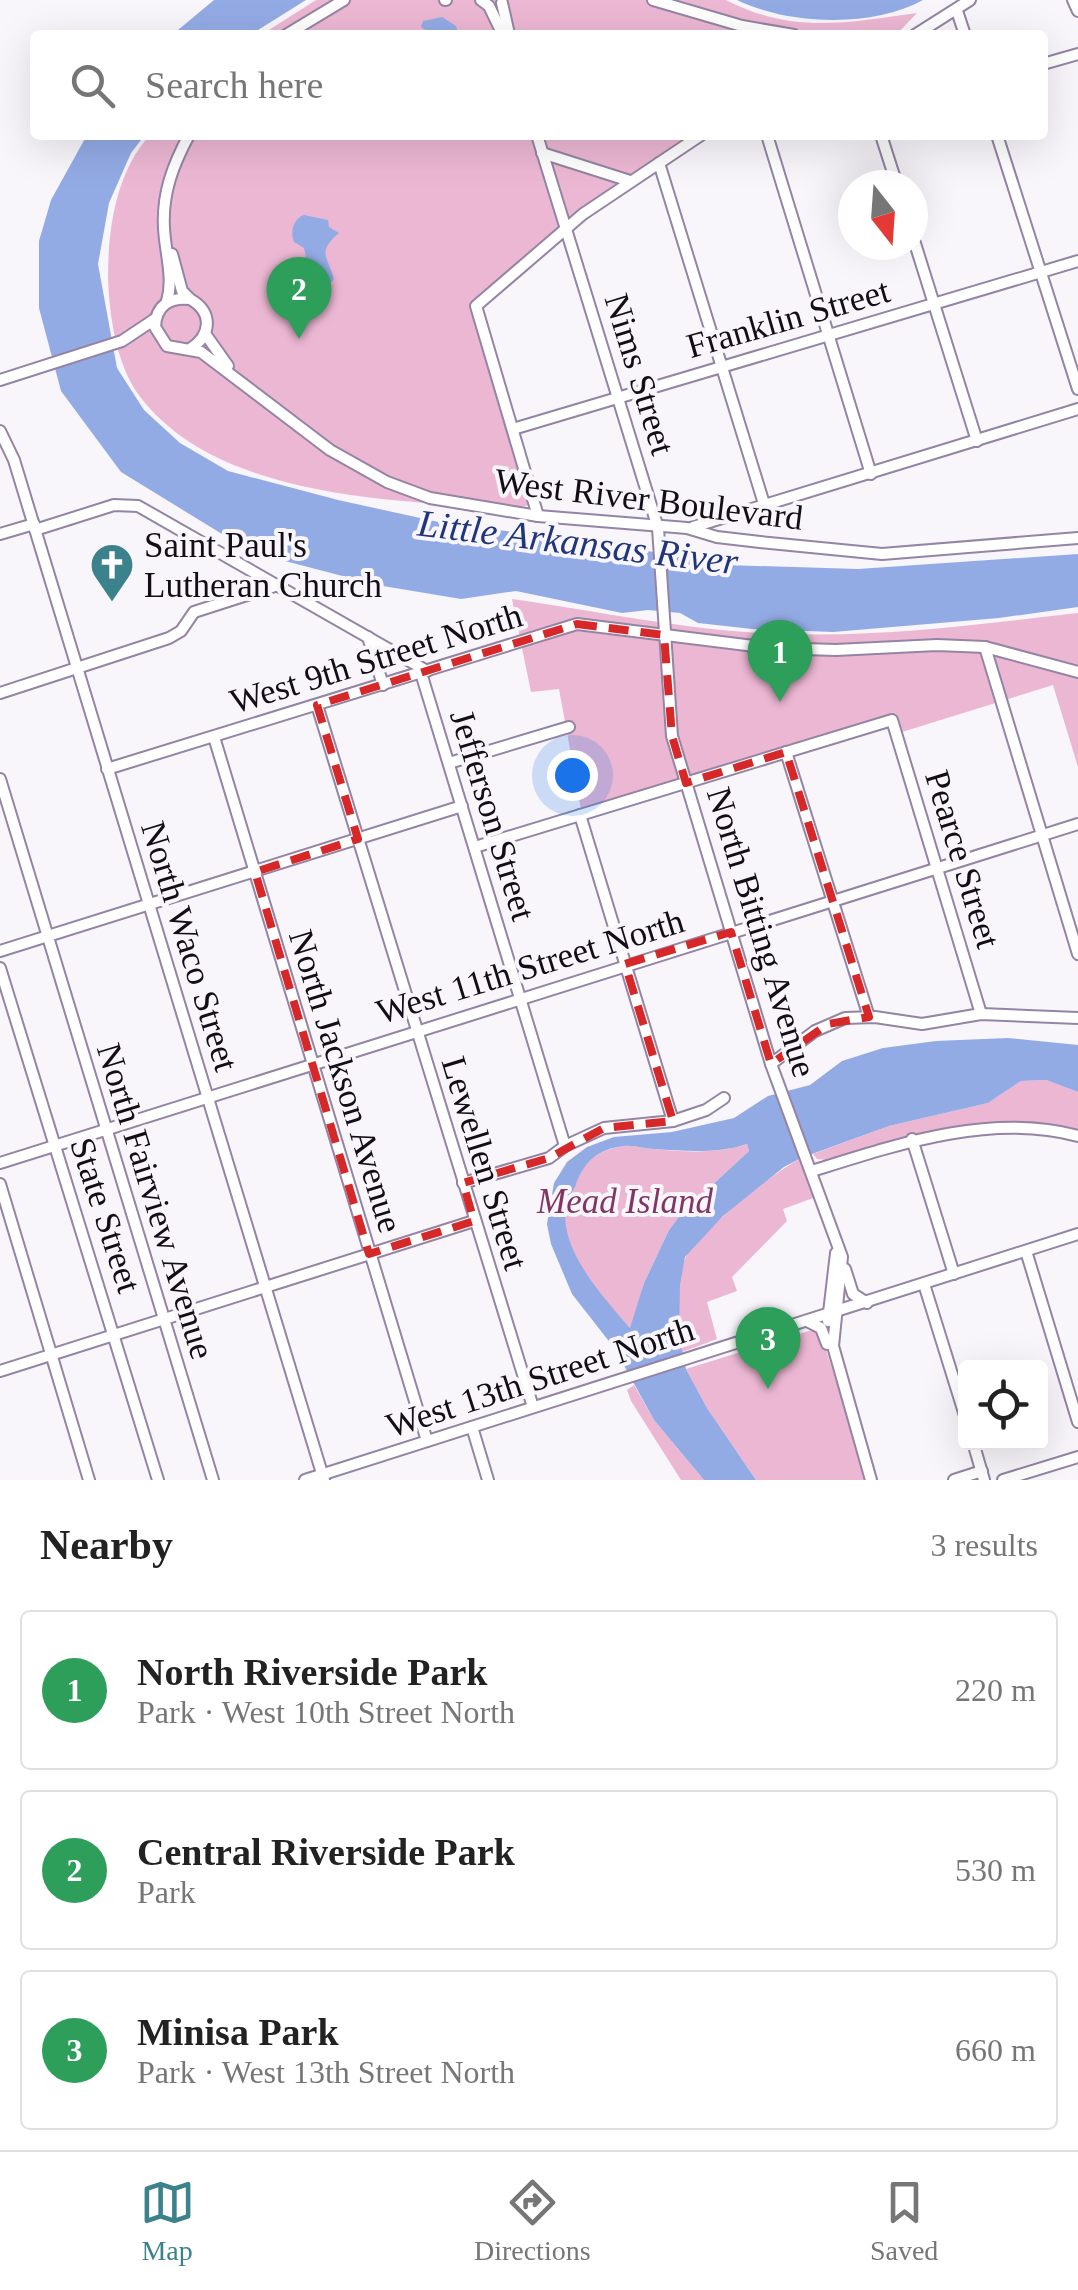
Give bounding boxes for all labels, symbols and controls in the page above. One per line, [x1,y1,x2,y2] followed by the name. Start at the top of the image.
[30,30,1048,140] search box
[65,58,120,113] icon: search
[145,64,323,106] text: Search here
[838,170,928,260] north arrow
[266,256,332,339] pin: 2
[682,271,894,366] street label: Franklin Street
[597,289,683,460] street label: Nims Street
[493,461,806,538] street label: West River Boulevard
[415,501,741,583] water label: Little Arkansas River
[144,526,383,605] place label: Saint Paul's Lutheran Church
[89,542,135,603] church icon: Saint Paul's Lutheran Church
[225,595,527,721] street label: West 9th Street North
[748,620,812,702] pin: 1
[442,705,543,925] street label: Jefferson Street
[547,750,598,801] your location
[917,766,1008,953] street label: Pearce Street
[699,783,824,1082] street label: North Bitting Avenue
[133,817,246,1076] street label: North Waco Street
[372,901,689,1032] street label: West 11th Street North
[281,925,410,1237] street label: North Jackson Avenue
[89,1039,222,1364] street label: North Fairview Avenue
[434,1052,535,1275] street label: Lewellen Street
[62,1133,149,1298] street label: State Street
[536,1182,713,1221] park label: Mead Island
[736,1306,800,1389] pin: 3
[382,1309,699,1446] street label: West 13th Street North
[958,1360,1048,1450] map controls
[958,1360,1048,1450] button: locate
[40,1522,173,1568] text: Nearby
[930,1527,1038,1563] text: 3 results
[137,1651,487,1693] text: North Riverside Park
[67,1672,83,1708] text: 1
[955,1672,1036,1708] text: 220 m
[137,1694,515,1730] text: Park · West 10th Street North
[137,1831,515,1873] text: Central Riverside Park
[67,1852,83,1888] text: 2
[955,1852,1036,1888] text: 530 m
[137,1874,196,1910] text: Park
[137,2011,339,2053] text: Minisa Park
[67,2032,83,2068] text: 3
[955,2032,1036,2068] text: 660 m
[137,2054,515,2090] text: Park · West 13th Street North
[140,2175,195,2267] tab: Map
[474,2175,591,2267] tab: Directions
[870,2175,938,2267] tab: Saved

